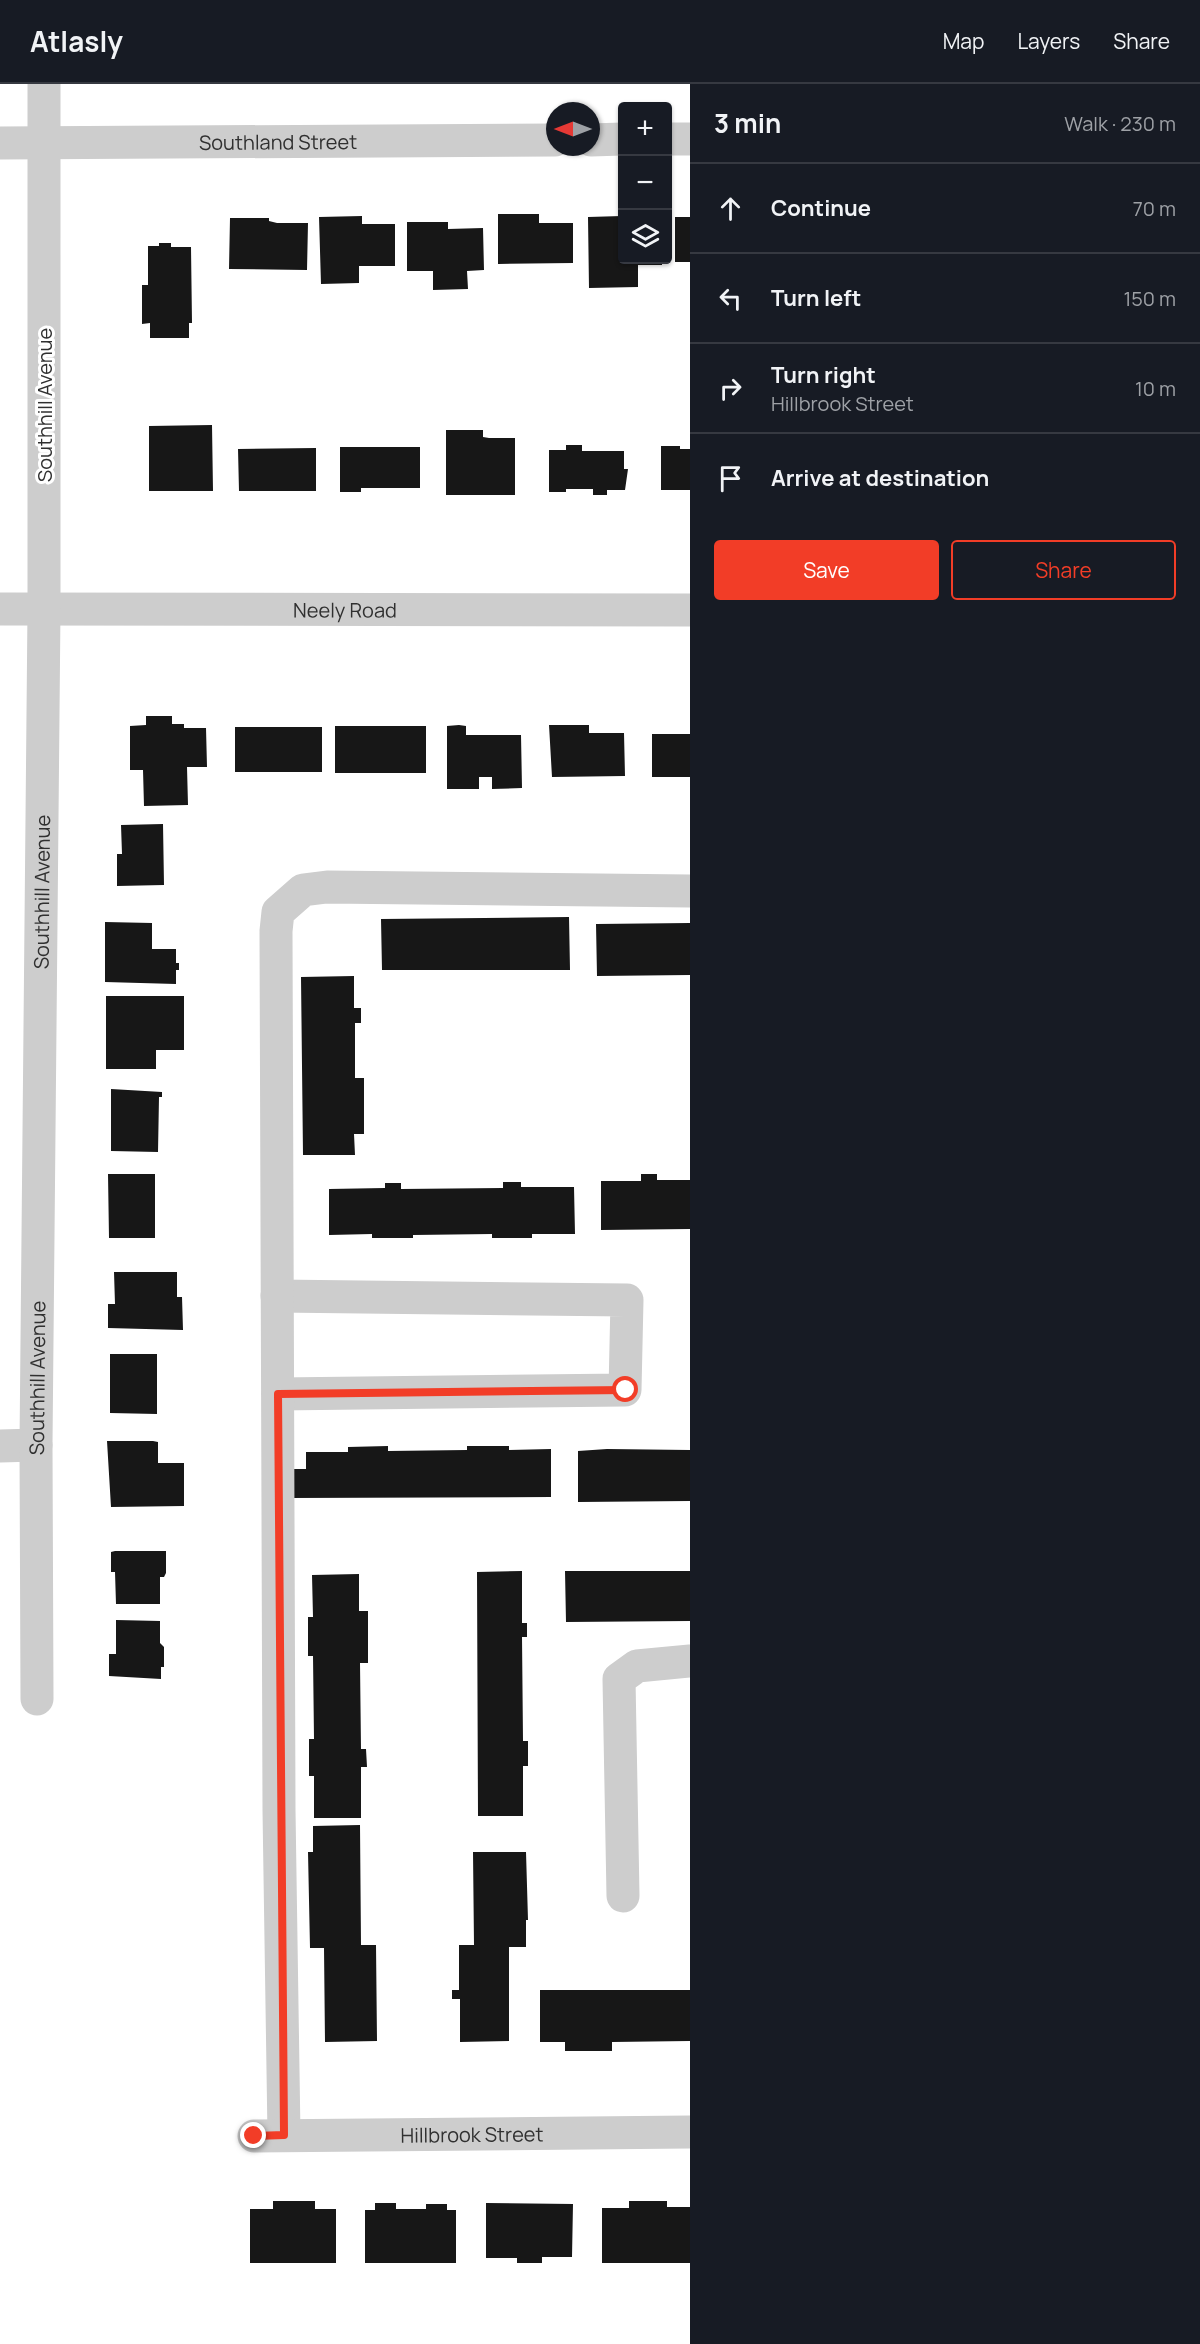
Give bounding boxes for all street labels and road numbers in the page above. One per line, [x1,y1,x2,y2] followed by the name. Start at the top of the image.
[199,128,357,155] street label: Southland Street
[31,328,58,482] street label: Southhill Avenue
[293,596,397,623] street label: Neely Road
[27,815,56,969] street label: Southhill Avenue
[22,1301,51,1455] street label: Southhill Avenue
[400,2120,544,2148] street label: Hillbrook Street

